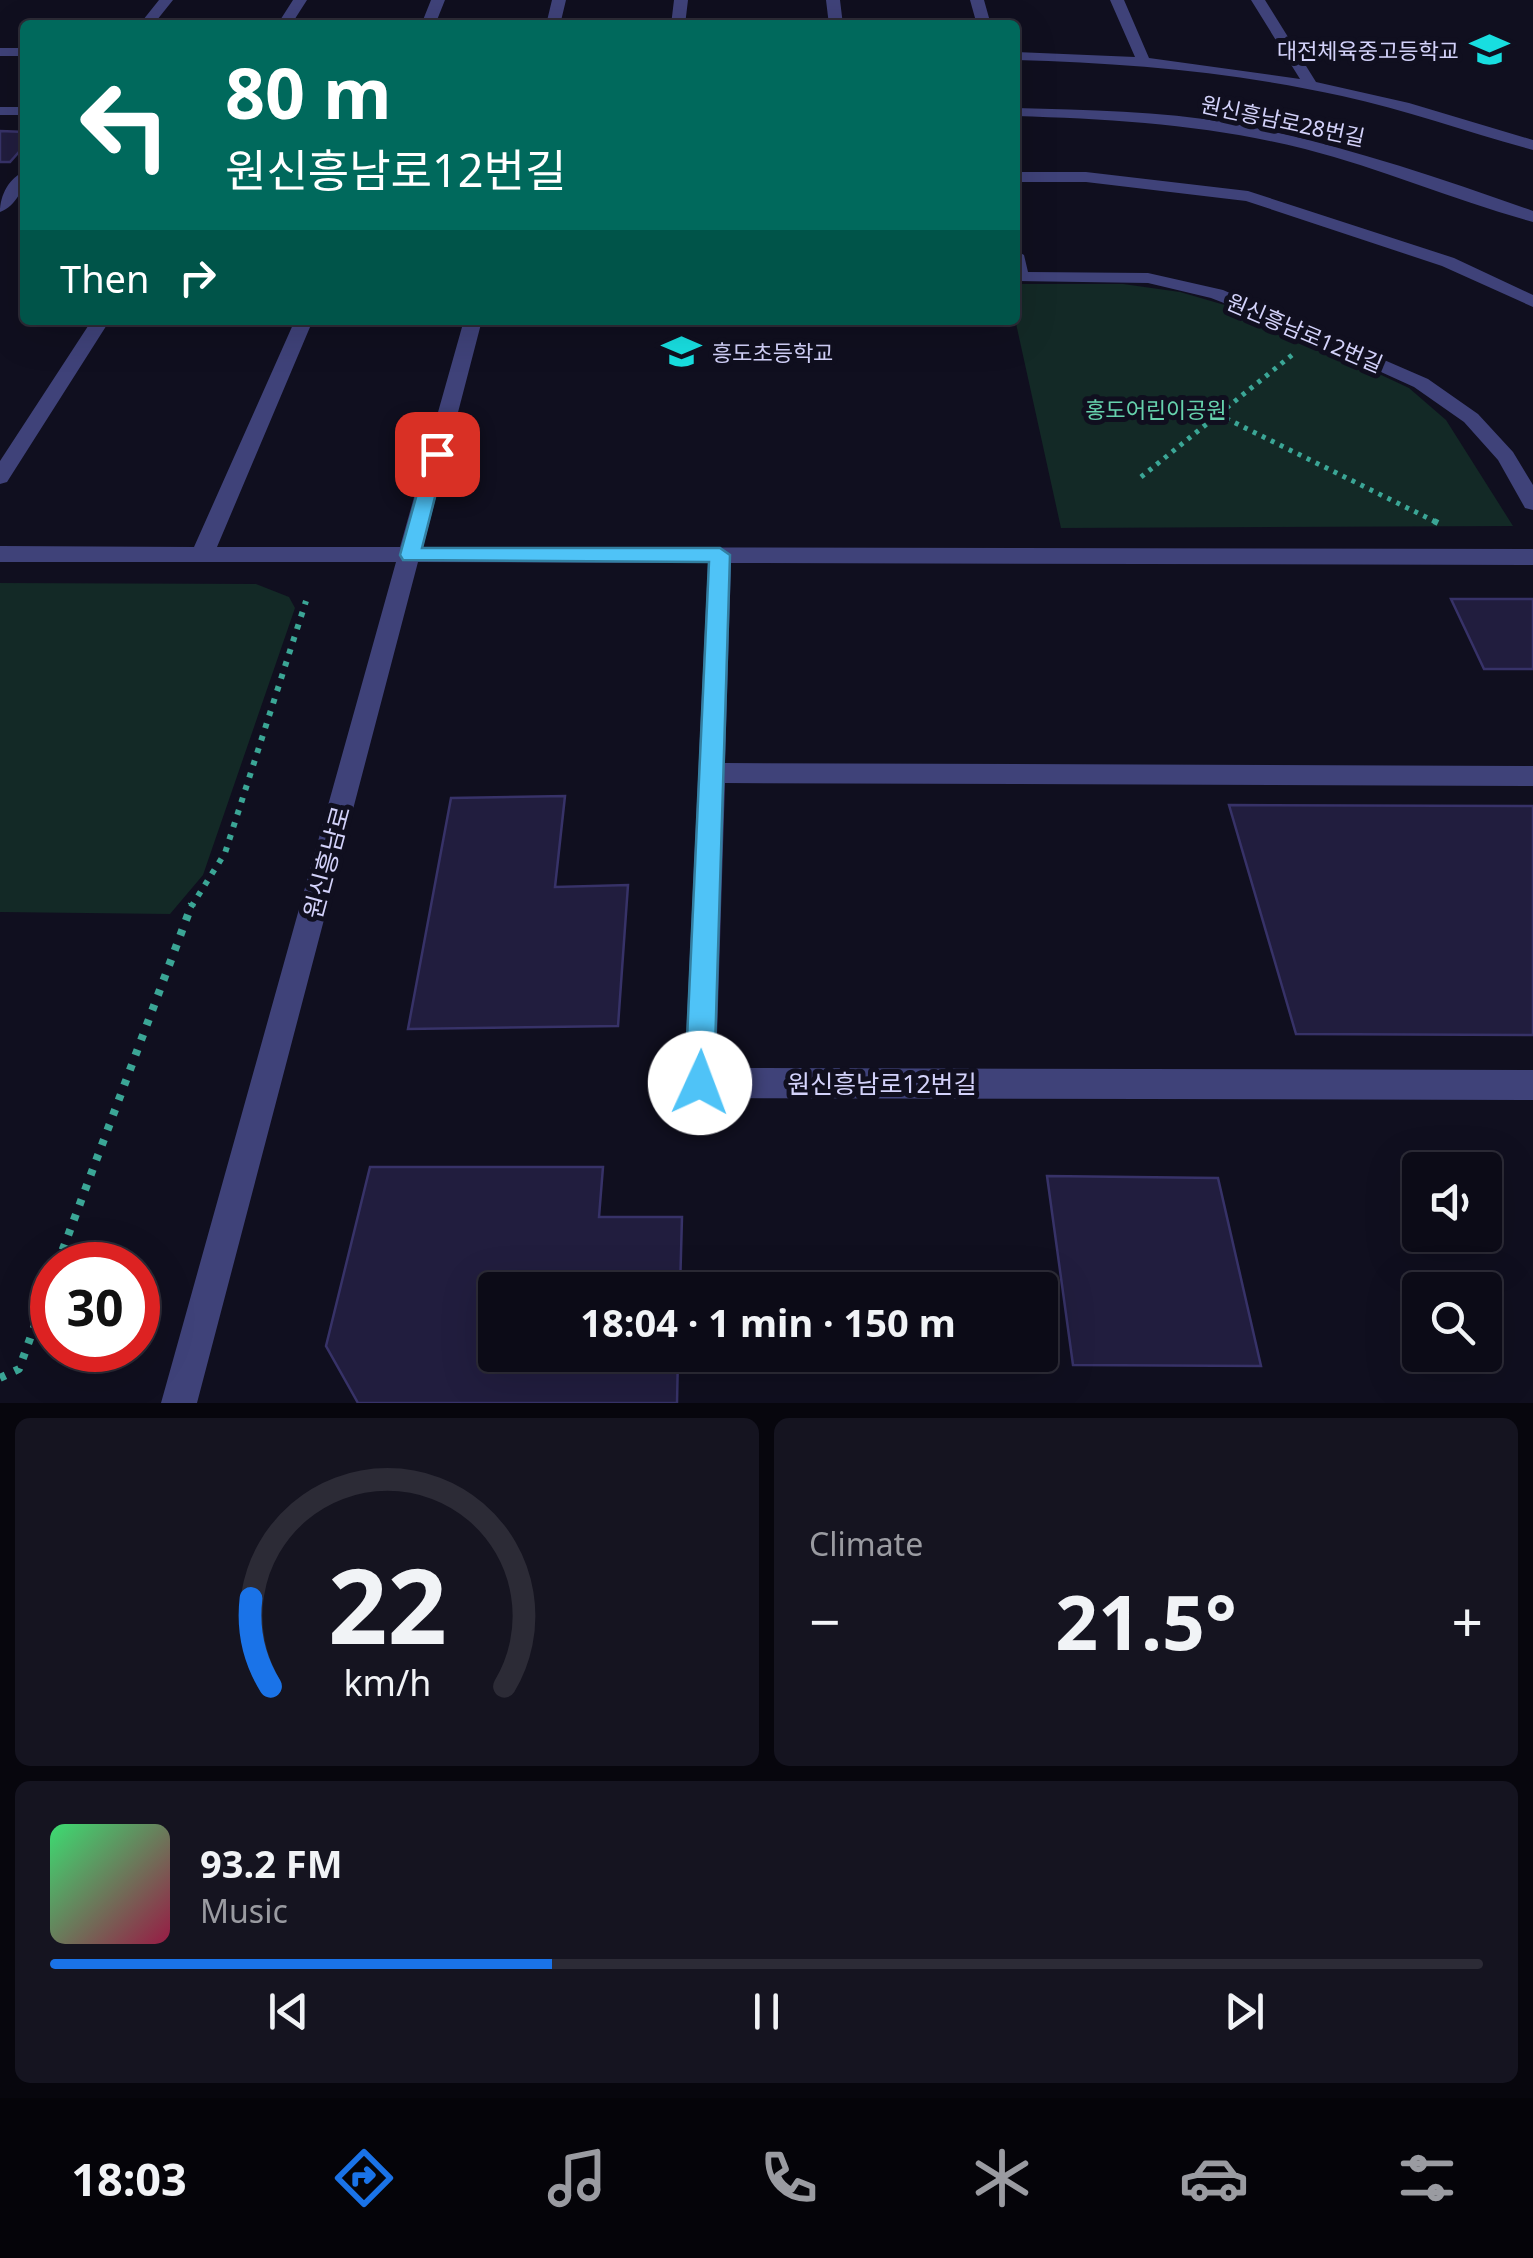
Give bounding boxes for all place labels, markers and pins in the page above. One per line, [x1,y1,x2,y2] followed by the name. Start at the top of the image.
[1468,29,1510,71] school or university icon: 대전체육중고등학교
[1277,35,1459,65] place label: 대전체육중고등학교
[661,331,703,373] school or university icon: 흥도초등학교
[712,337,833,367] place label: 흥도초등학교
[395,412,480,497] pin

